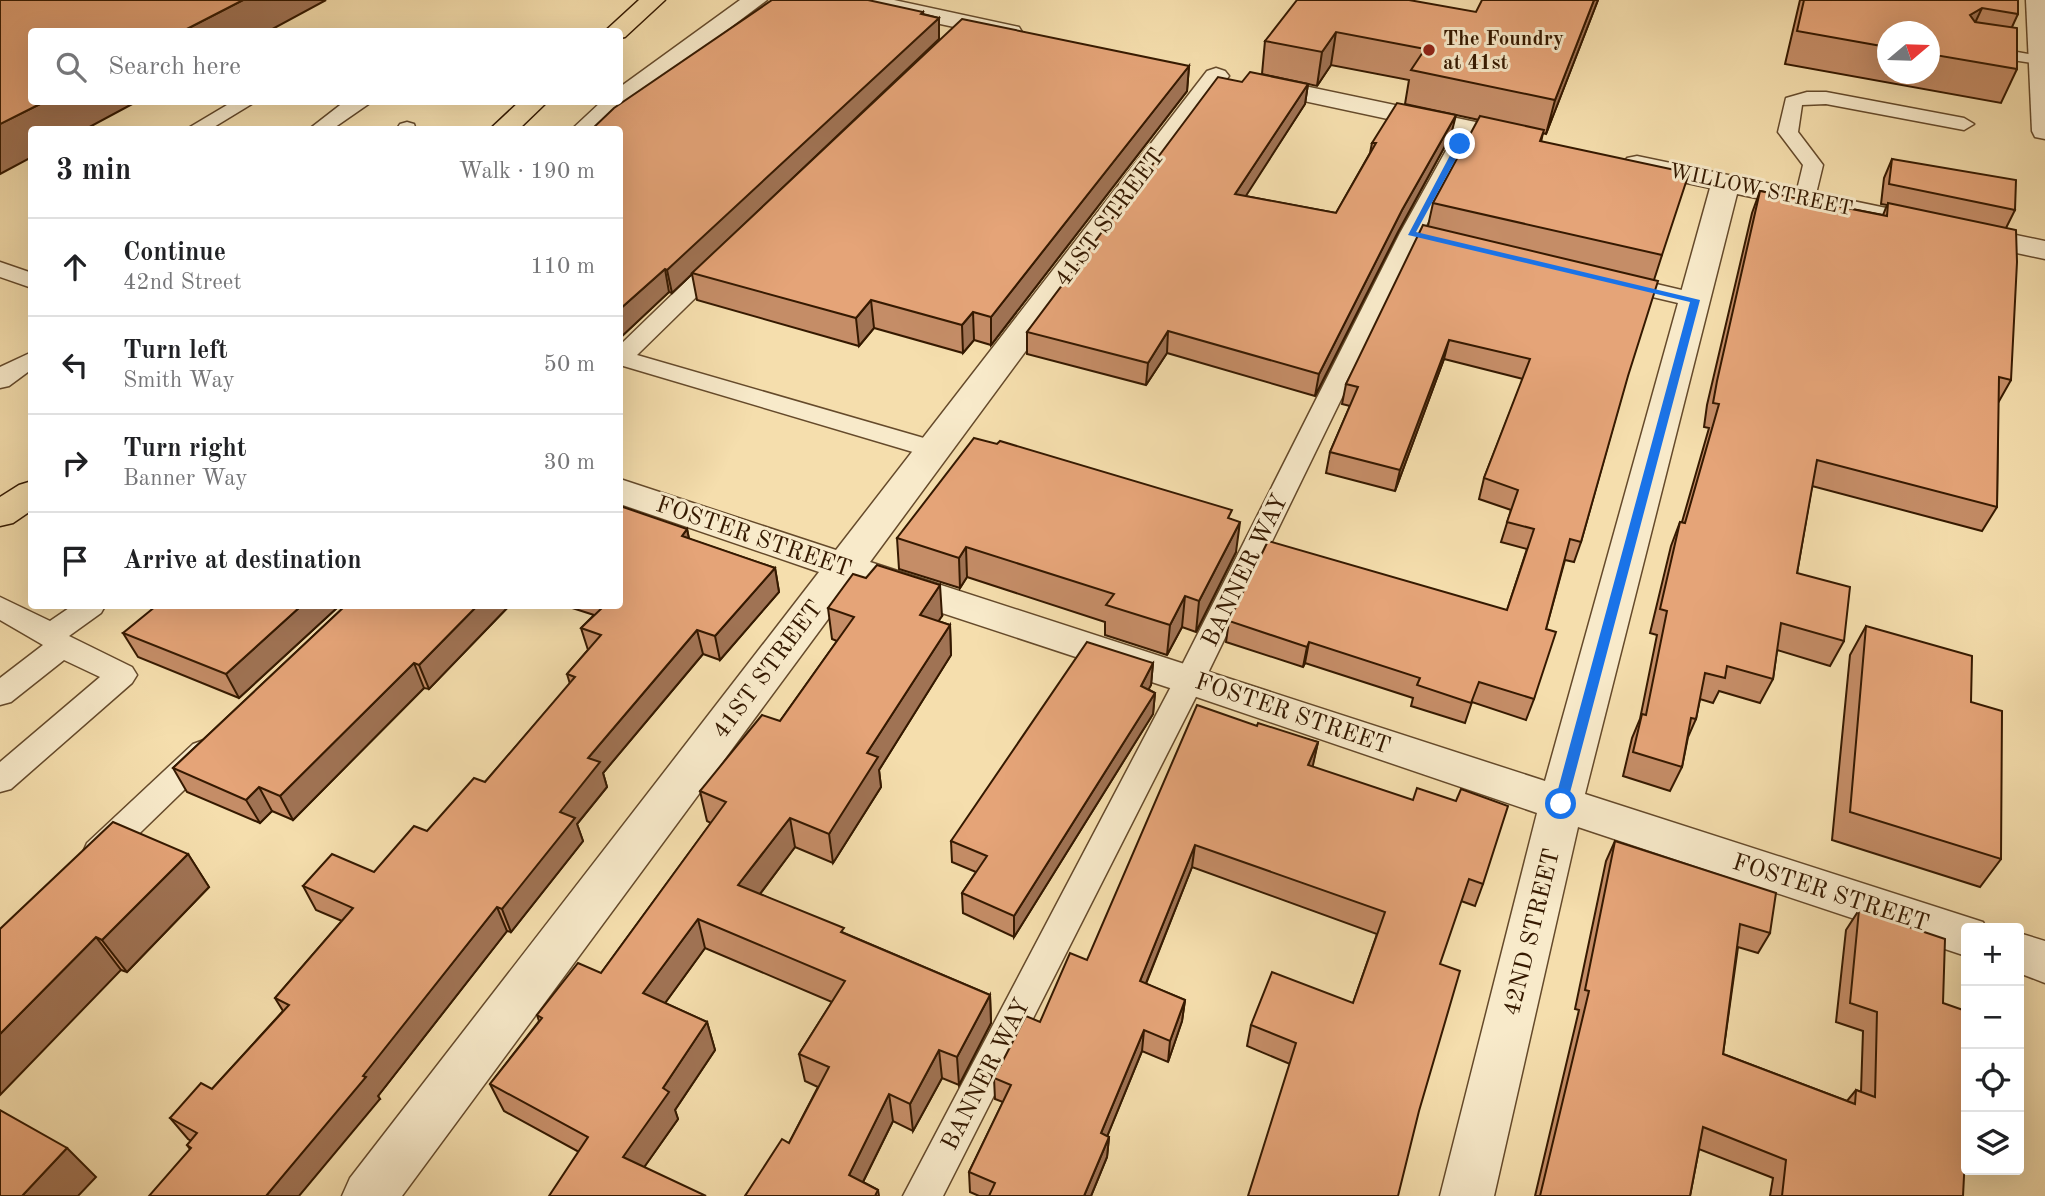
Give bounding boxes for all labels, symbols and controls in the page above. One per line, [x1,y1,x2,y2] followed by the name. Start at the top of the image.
[1877,21,1940,84] north arrow
[28,28,623,105] search box
[1443,29,1564,74] place label: The Foundry at 41st
[1421,42,1437,58] marker: The Foundry at 41st
[52,48,90,86] icon: search
[108,54,241,80] text: Search here
[1444,128,1475,159] route end
[1051,145,1170,292] street label: 41ST STREET
[56,156,131,186] text: 3 min
[459,160,595,183] text: Walk · 190 m
[1667,161,1854,220] street label: WILLOW STREET
[123,240,226,266] text: Continue
[56,248,94,286] icon: ahead
[530,255,595,278] text: 110 m
[123,271,242,294] text: 42nd Street
[123,338,228,364] text: Turn left
[56,346,94,384] icon: left
[544,353,595,376] text: 50 m
[123,369,235,392] text: Smith Way
[123,436,246,462] text: Turn right
[56,444,94,482] icon: right
[544,451,595,474] text: 30 m
[123,467,247,490] text: Banner Way
[1199,491,1293,651] street label: BANNER WAY
[653,493,854,583] street label: FOSTER STREET
[56,542,94,580] icon: arrive
[123,548,362,574] text: Arrive at destination
[709,597,828,744] street label: 41ST STREET
[1192,670,1393,760] street label: FOSTER STREET
[1545,788,1576,819] route start
[1501,847,1565,1018] street label: 42ND STREET
[1729,851,1932,937] street label: FOSTER STREET
[1961,923,2024,1175] map controls
[1961,923,2024,986] button: +
[1961,986,2024,1049] button: −
[938,995,1035,1155] street label: BANNER WAY
[1961,1049,2024,1112] button: locate
[1961,1112,2024,1175] button: layers

